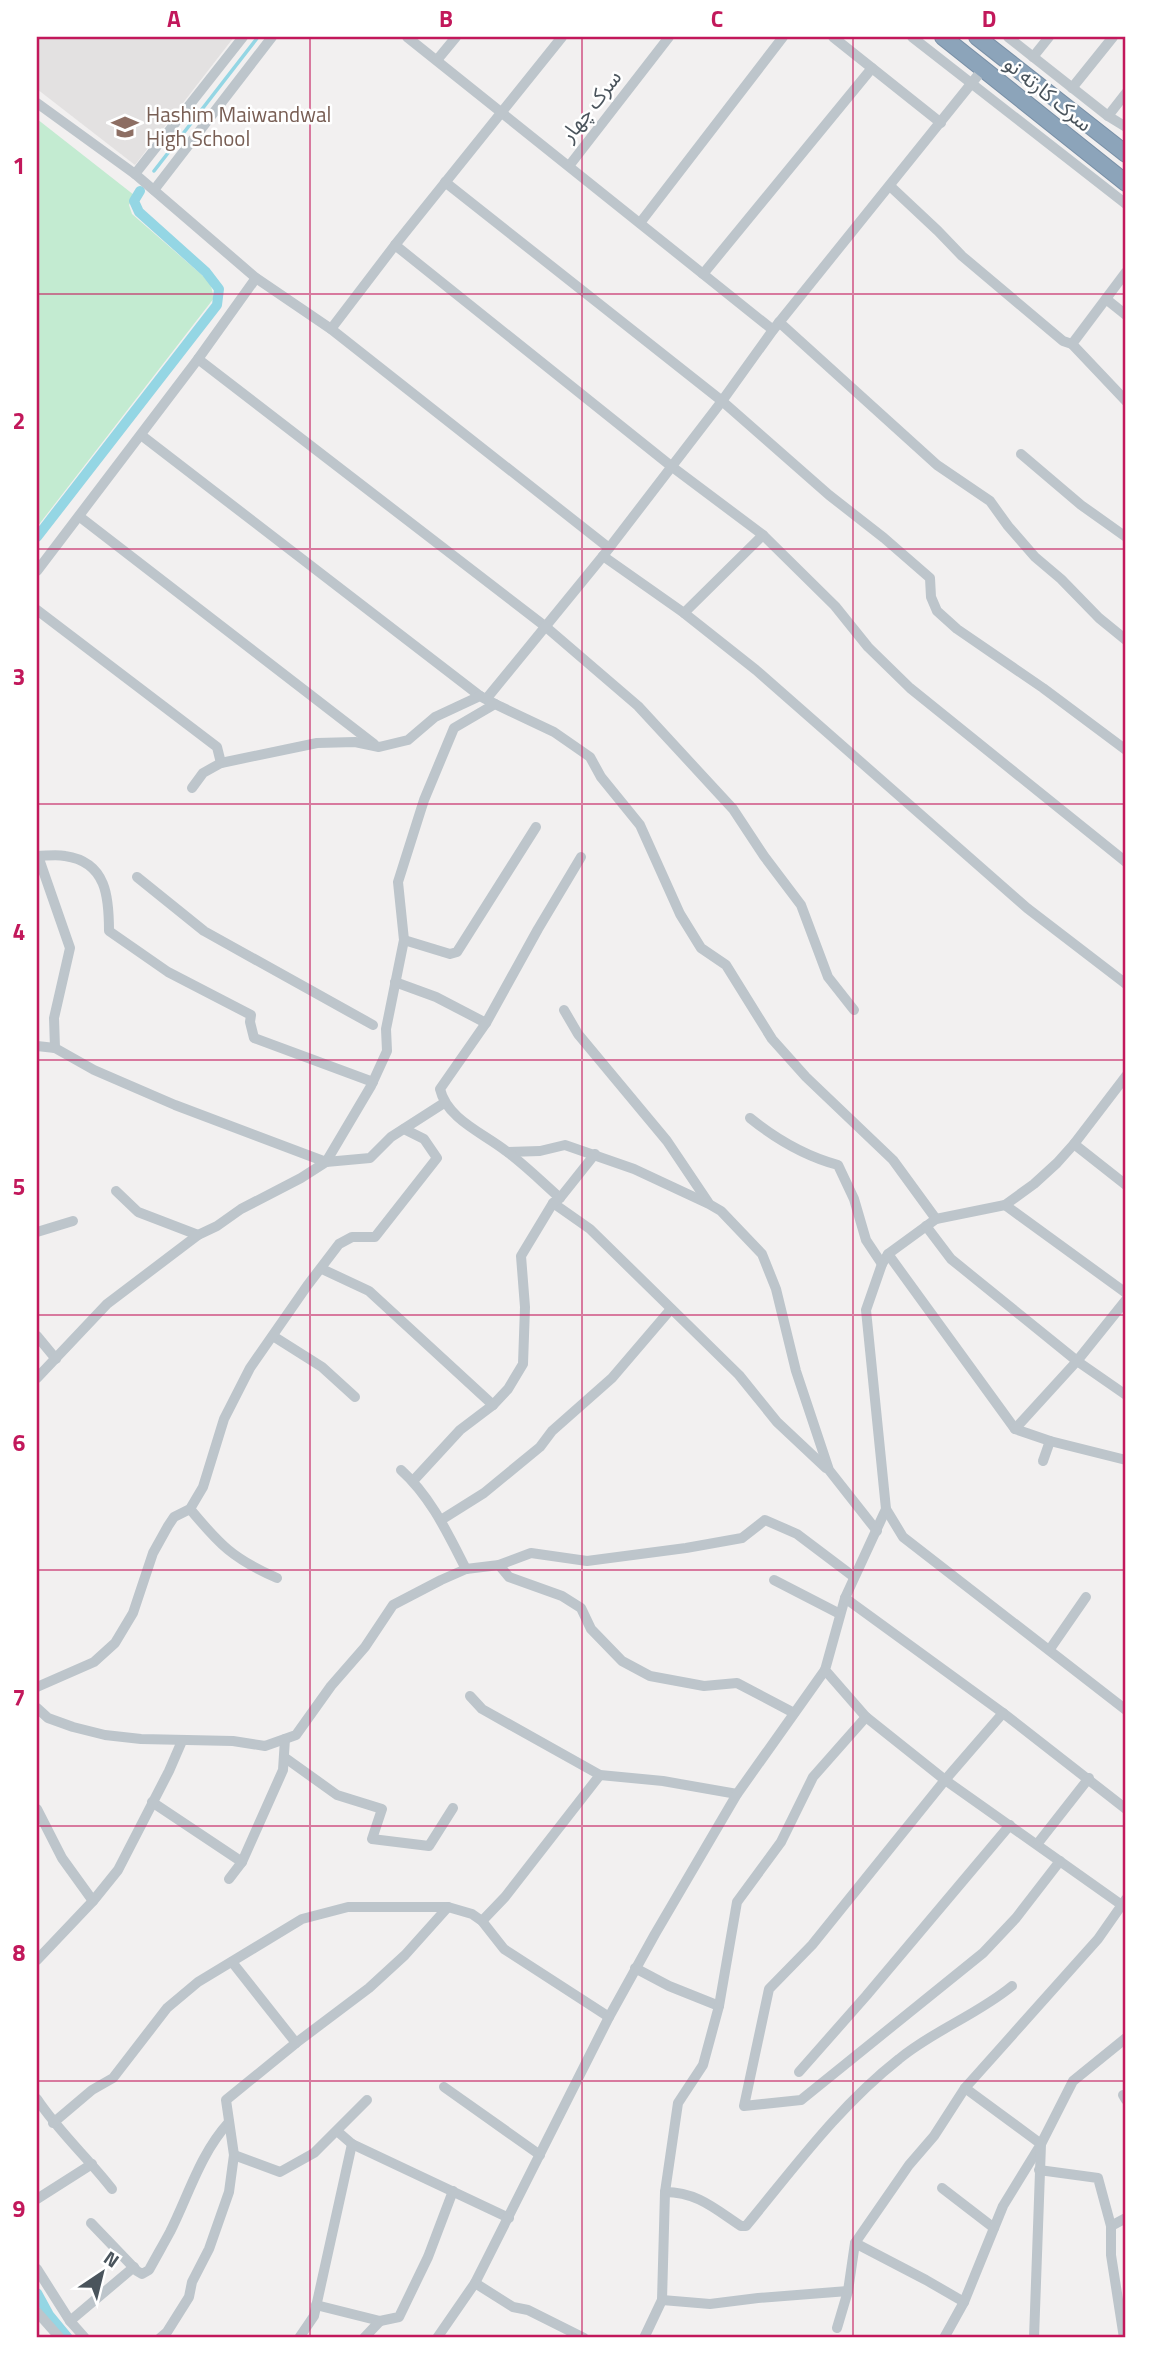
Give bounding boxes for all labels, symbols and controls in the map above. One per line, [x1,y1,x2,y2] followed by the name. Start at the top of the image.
[167,1,181,36] text: A
[439,1,453,36] text: B
[711,1,723,36] text: C
[982,1,996,36] text: D
[998,48,1100,139] street label: سرک کارته نو
[551,63,629,149] street label: سرک چهار
[146,98,331,154] place label: Hashim Maiwandwal High School
[110,112,140,142] school or university icon: Hashim Maiwandwal High School
[13,148,25,183] text: 1
[13,403,25,438] text: 2
[13,659,25,694] text: 3
[13,914,25,949] text: 4
[13,1169,25,1204] text: 5
[13,1425,26,1460] text: 6
[13,1680,25,1715] text: 7
[13,1935,26,1970] text: 8
[13,2191,26,2226] text: 9
[66,2238,136,2308] north arrow
[98,2243,126,2274] text: N

